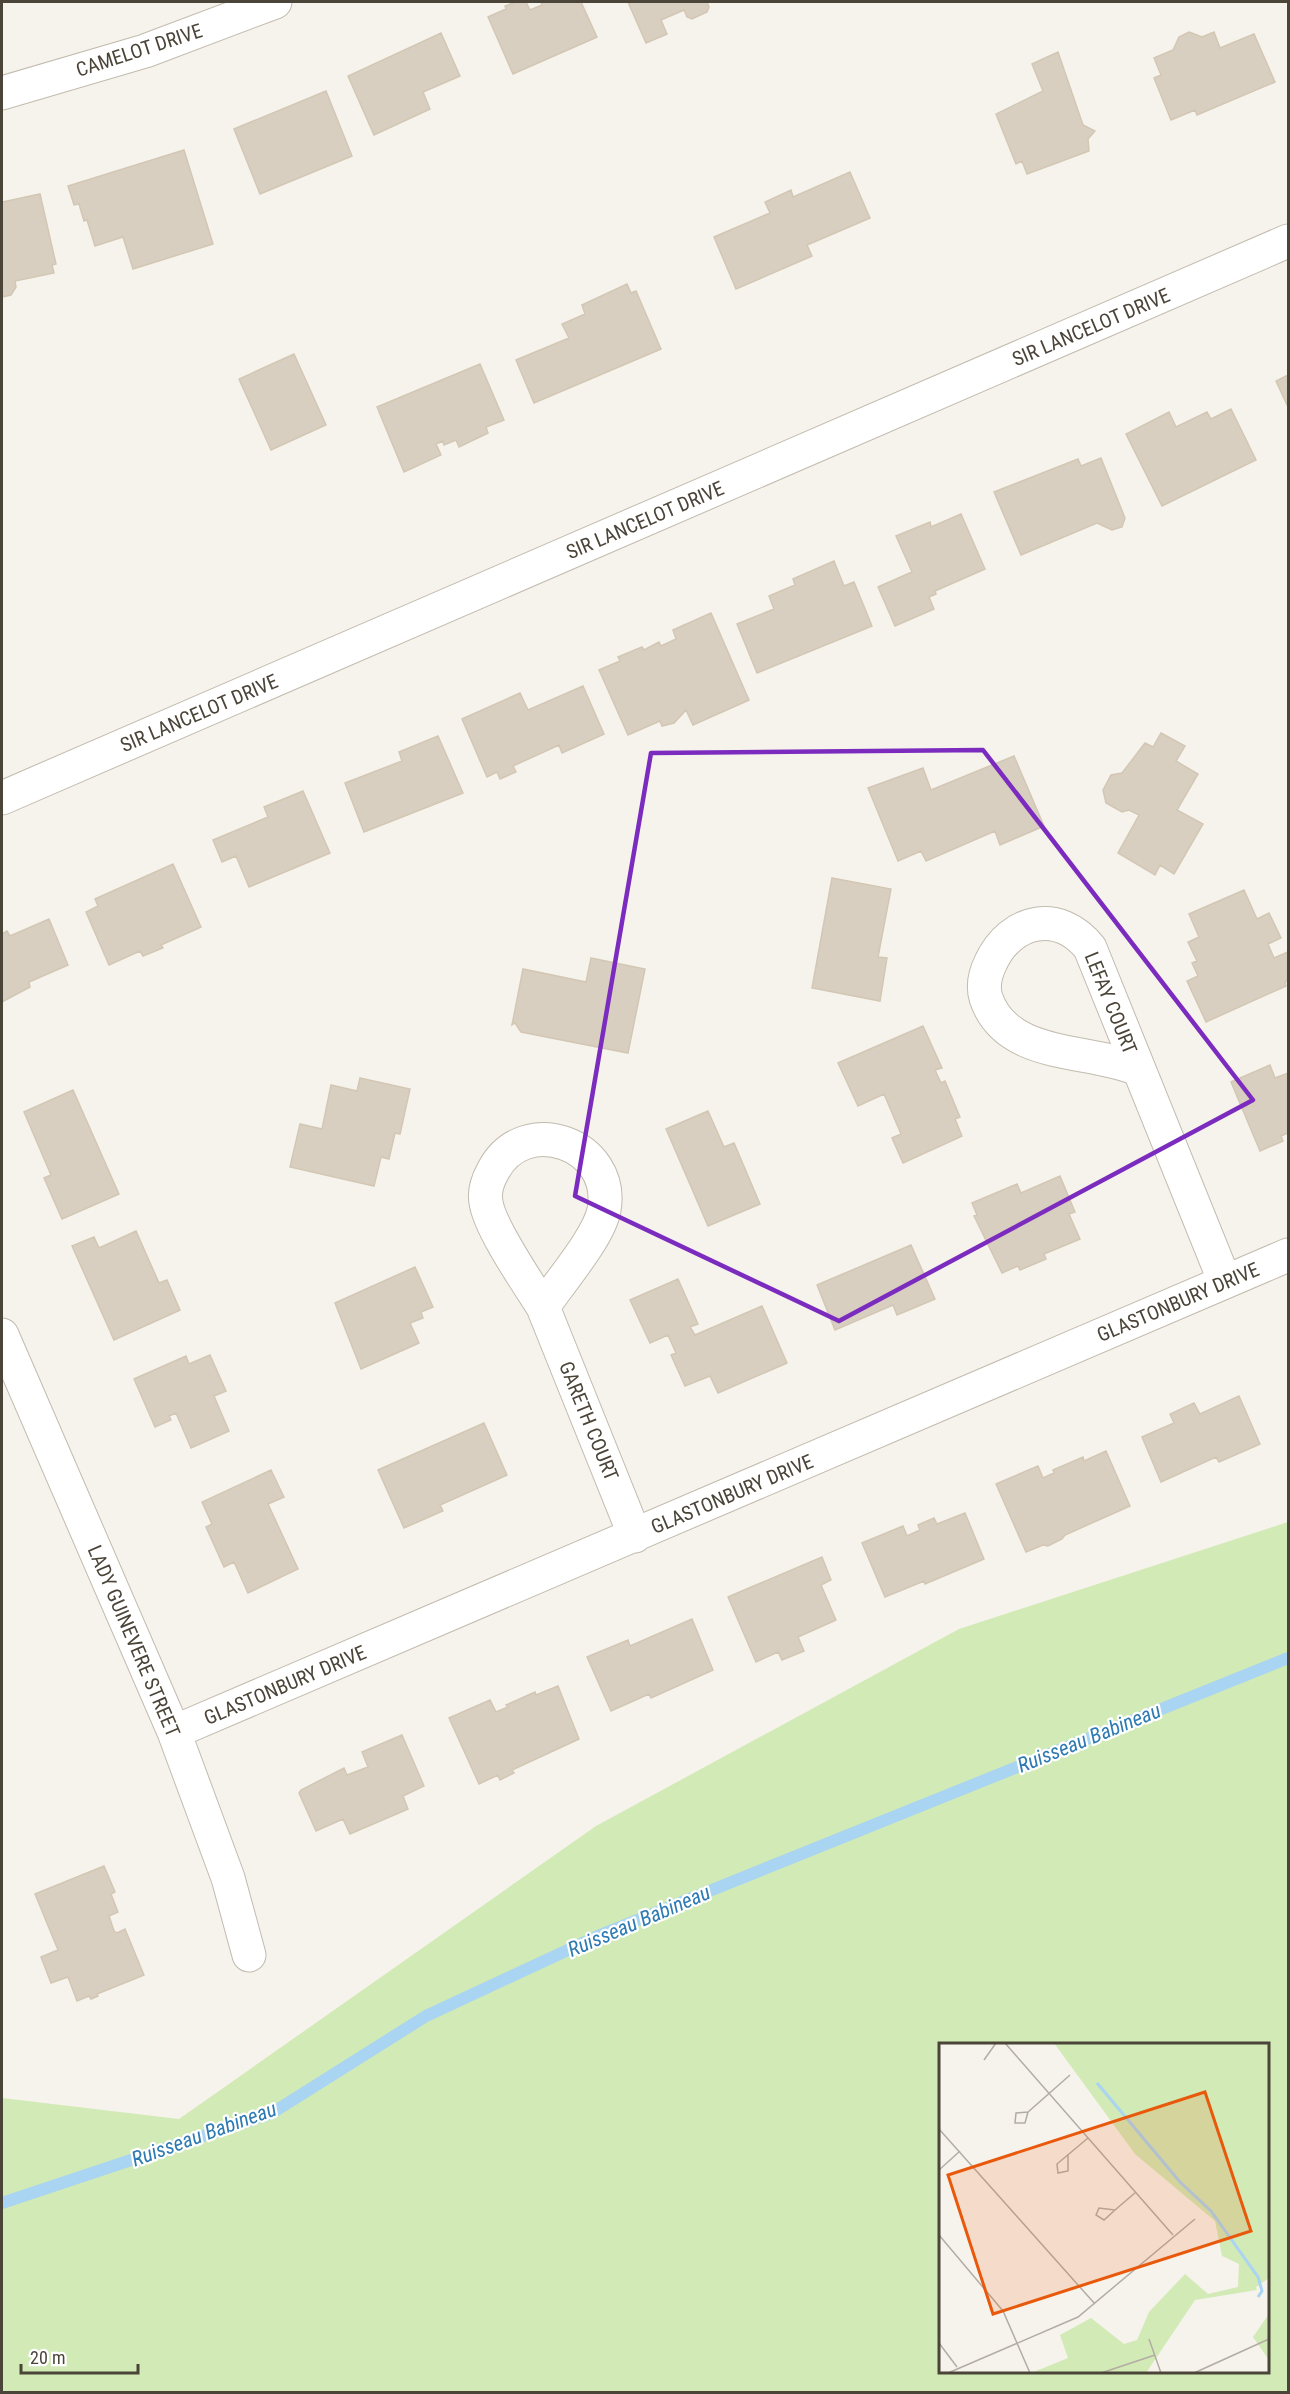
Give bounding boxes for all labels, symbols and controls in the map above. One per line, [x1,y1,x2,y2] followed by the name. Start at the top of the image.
[73,18,205,82] street label: CAMELOT DRIVE
[1009,283,1173,371] street label: SIR LANCELOT DRIVE
[563,476,727,564] street label: SIR LANCELOT DRIVE
[117,669,281,757] street label: SIR LANCELOT DRIVE
[1080,948,1142,1058] street label: LEFAY COURT
[1093,1257,1263,1347] street label: GLASTONBURY DRIVE
[554,1358,624,1484] street label: GARETH COURT
[647,1449,817,1539] street label: GLASTONBURY DRIVE
[83,1542,185,1740] street label: LADY GUINEVERE STREET
[200,1640,370,1730] street label: GLASTONBURY DRIVE
[1014,1698,1164,1778] water label: Ruisseau Babineau
[564,1880,714,1962] water label: Ruisseau Babineau
[939,2043,1269,2373] inset map
[128,2097,280,2171] water label: Ruisseau Babineau
[21,2337,138,2375] scale bar
[30,2347,65,2368] text: 20 m

